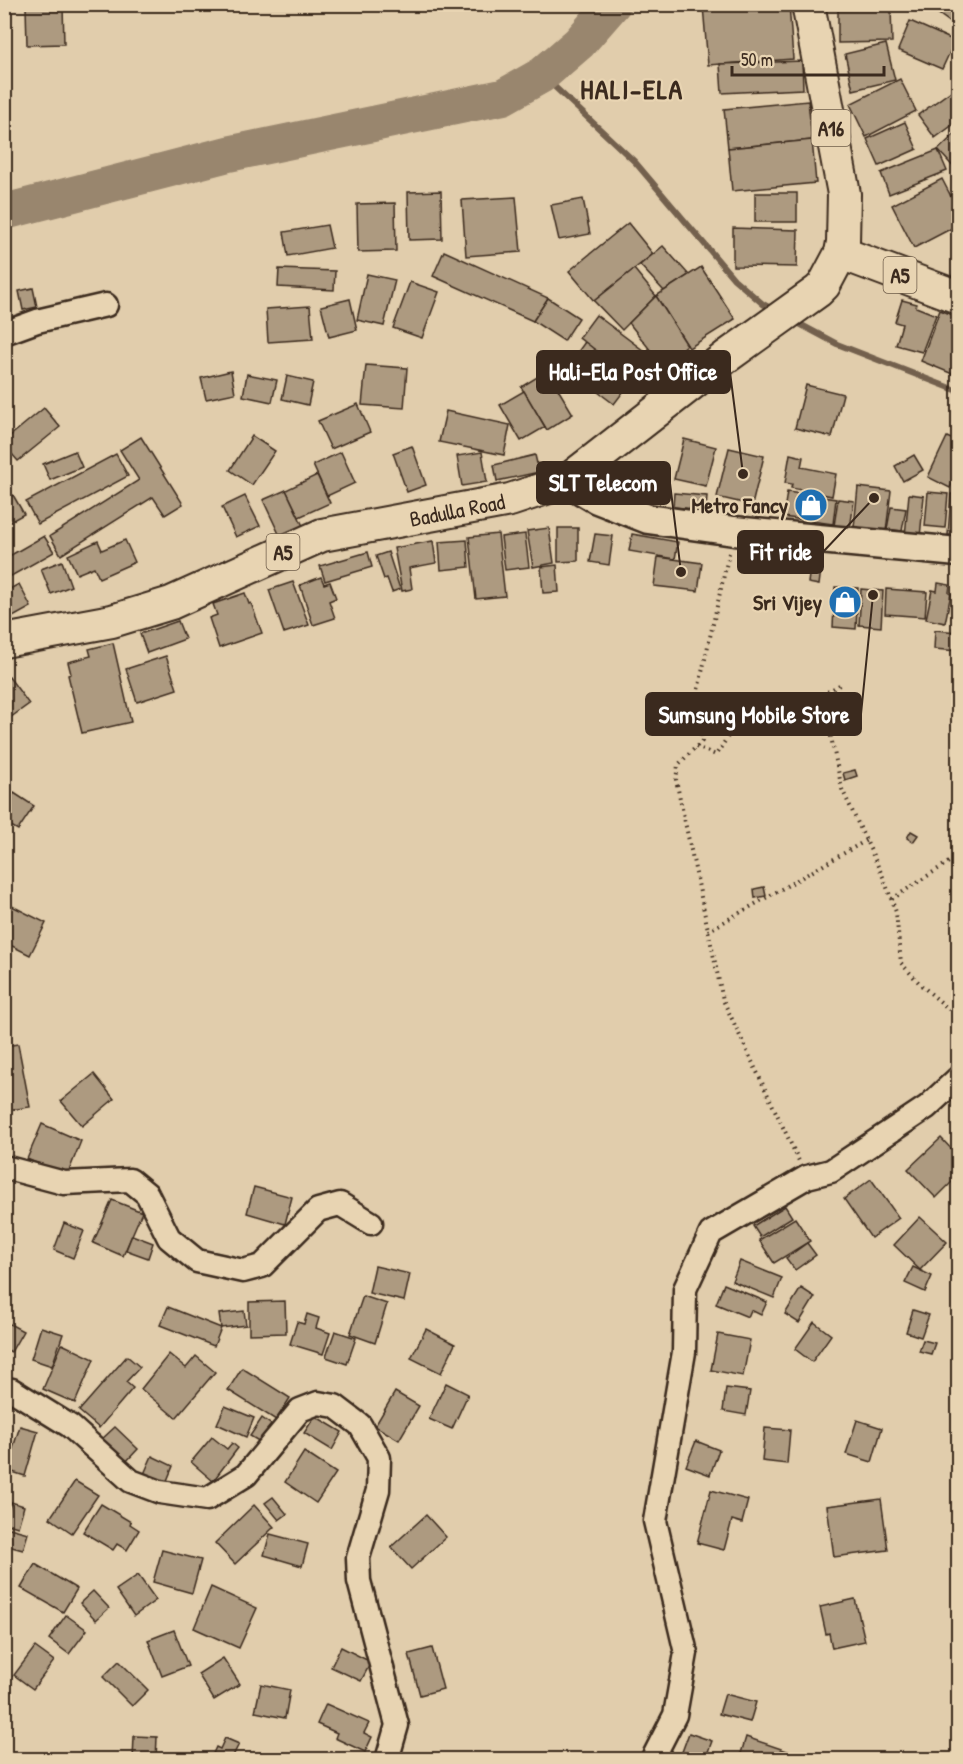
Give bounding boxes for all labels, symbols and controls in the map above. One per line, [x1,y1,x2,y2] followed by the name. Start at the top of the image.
[732,39,884,77] scale bar
[741,47,773,72] text: 50 m
[580,70,684,108] district label: HALI-ELA
[812,110,850,146] road number: A16
[884,257,916,293] road number: A5
[537,351,730,393] callout: Hali-Ela Post Office
[549,355,718,387] text: Hali-Ela Post Office
[537,462,670,504] callout: SLT Telecom
[549,466,657,498] text: SLT Telecom
[407,486,508,534] street label: Badulla Road
[793,487,829,523] shop icon: Metro Fancy
[692,490,789,521] place label: Metro Fancy
[738,531,823,573] callout: Fit ride
[266,534,300,570] road number: A5
[749,535,812,567] text: Fit ride
[827,584,863,620] shop icon: Sri Vijey
[753,587,823,618] place label: Sri Vijey
[646,693,861,735] callout: Sumsung Mobile Store
[658,698,850,731] text: Sumsung Mobile Store

